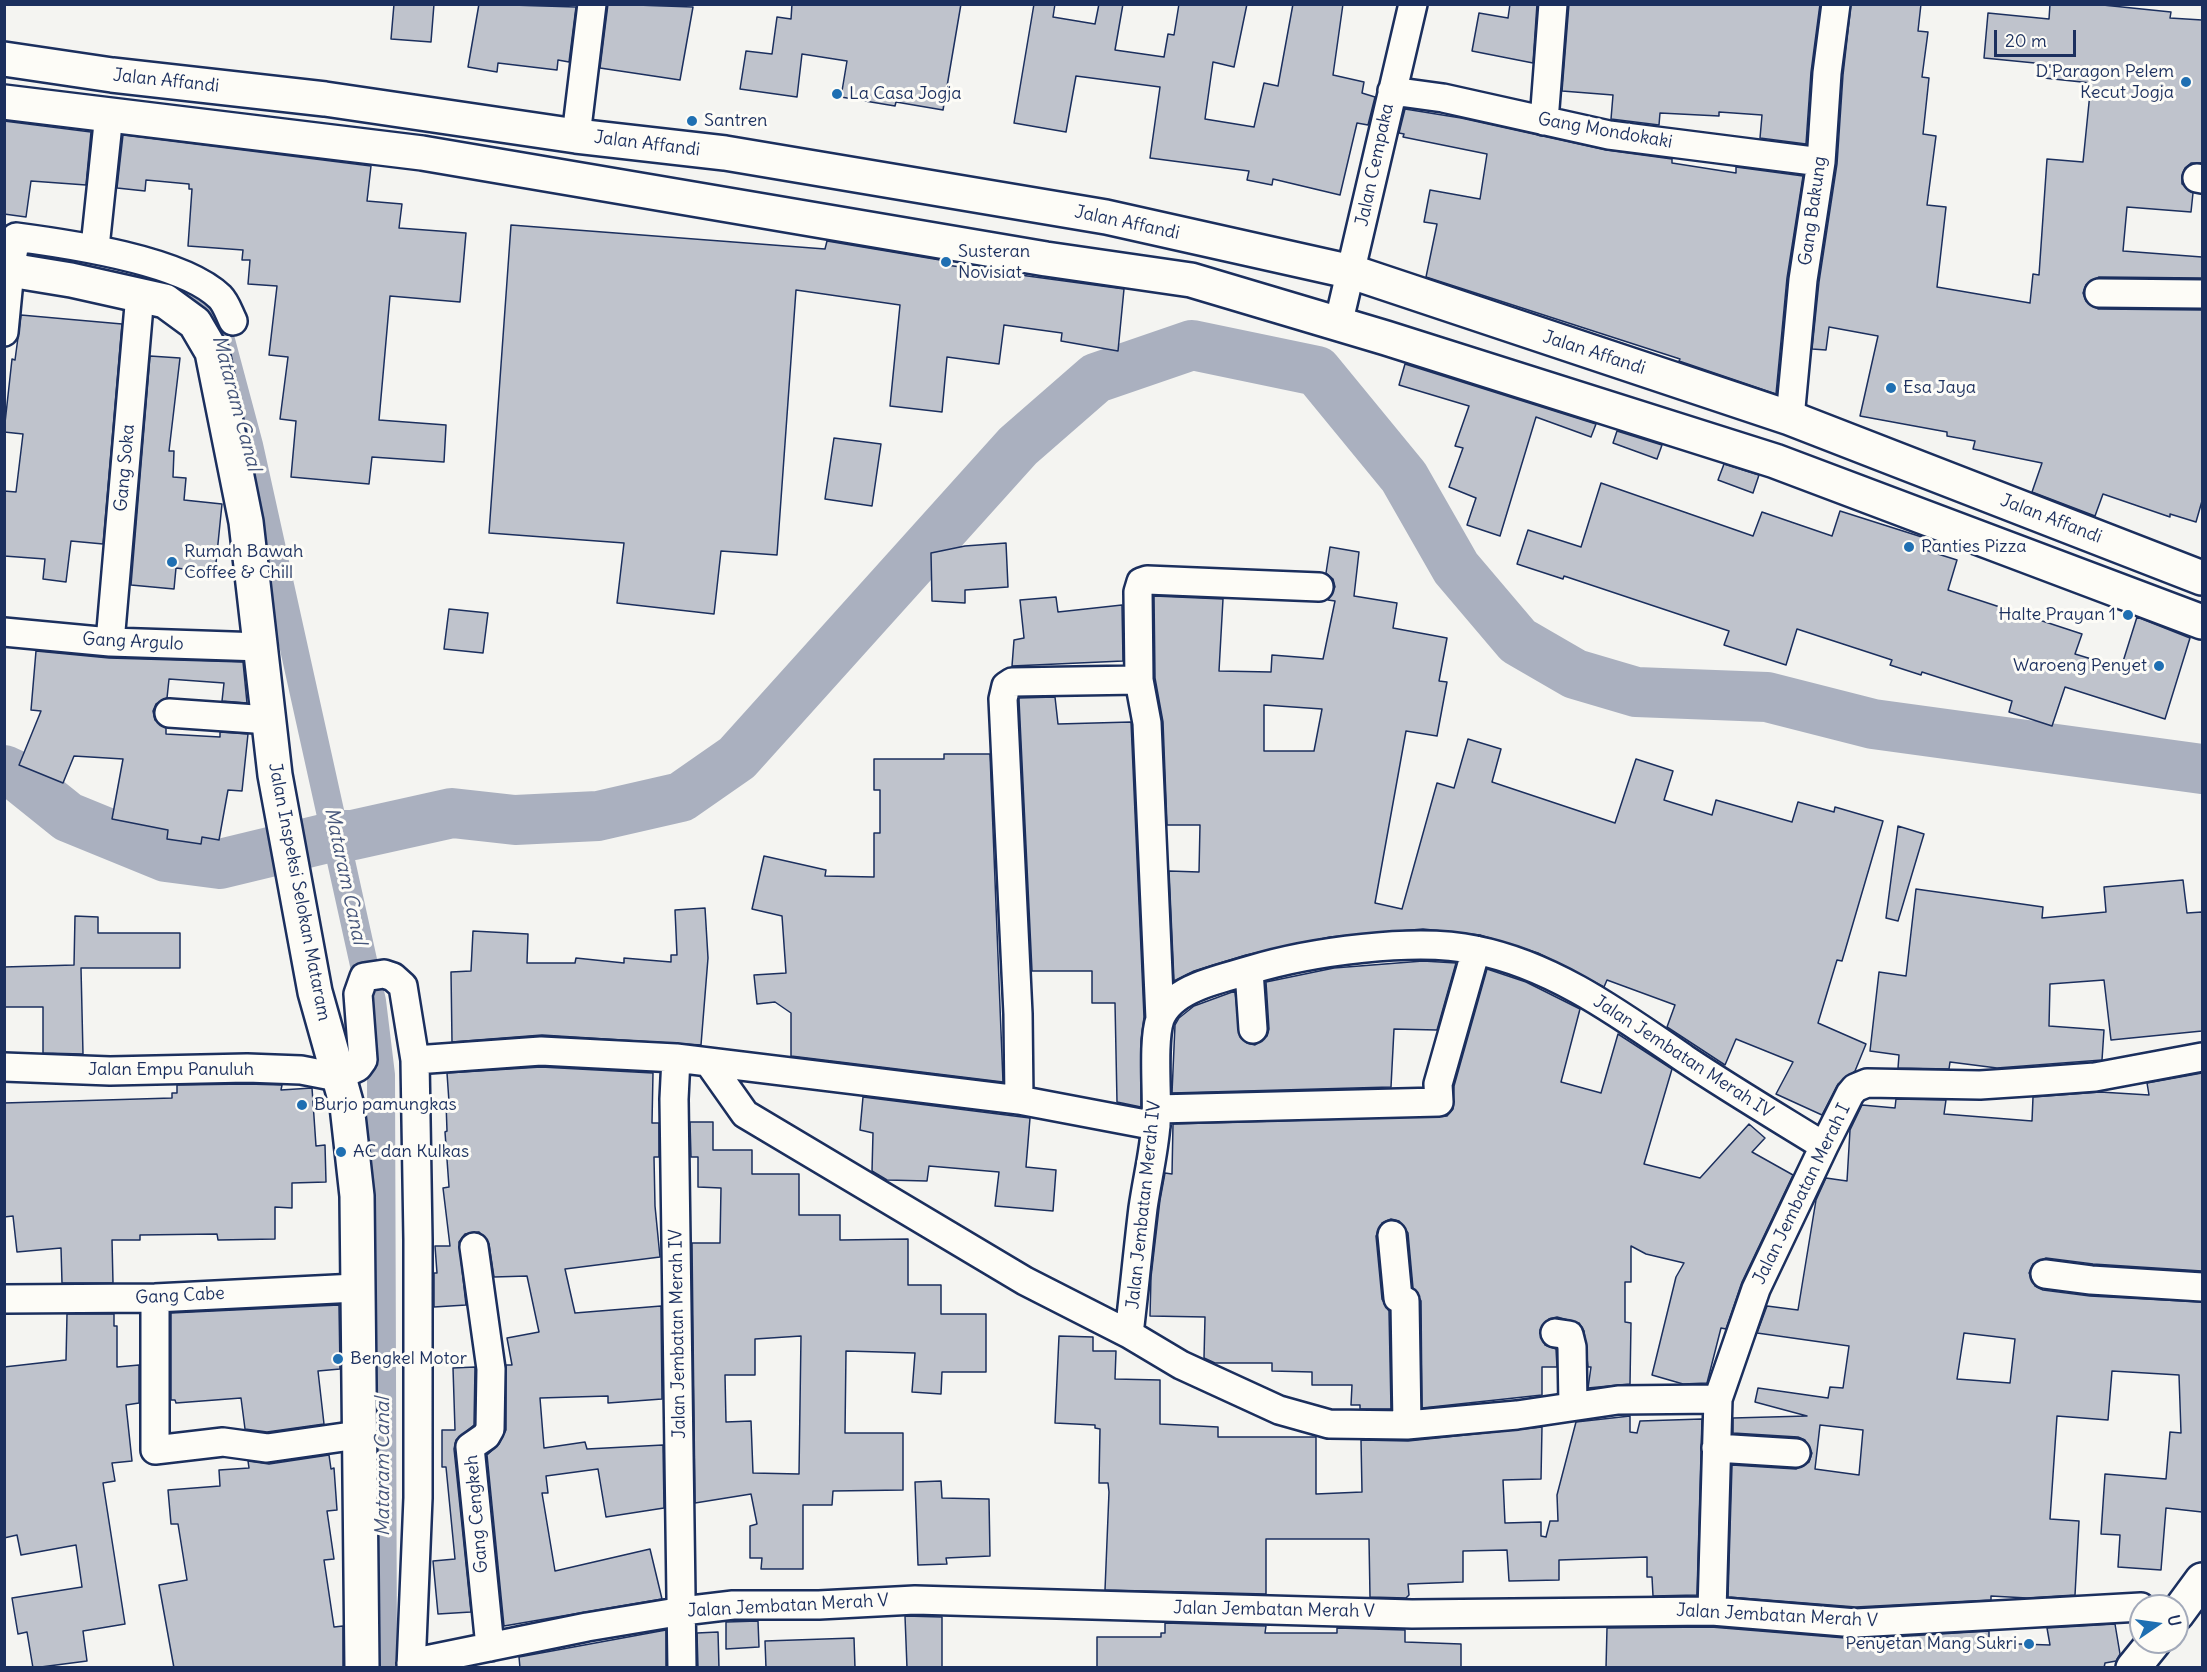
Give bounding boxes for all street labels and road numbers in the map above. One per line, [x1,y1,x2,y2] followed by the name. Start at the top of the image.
[112,65,220,97] street label: Jalan Affandi
[1351,102,1399,228] street label: Jalan Cempaka
[1536,109,1674,153] street label: Gang Mondokaki
[593,127,701,161] street label: Jalan Affandi
[1795,155,1831,267] street label: Gang Bakung
[1073,201,1181,245] street label: Jalan Affandi
[1540,326,1648,380] street label: Jalan Affandi
[110,423,140,513] street label: Gang Soka
[1997,490,2105,548] street label: Jalan Affandi
[82,629,184,655] street label: Gang Argulo
[263,761,335,1023] street label: Jalan Inspeksi Selokan Mataram
[1589,991,1777,1123] street label: Jalan Jembatan Merah IV
[88,1059,254,1081] street label: Jalan Empu Panuluh
[1122,1100,1166,1310] street label: Jalan Jembatan Merah IV
[1749,1100,1855,1288] street label: Jalan Jembatan Merah I
[665,1229,691,1439] street label: Jalan Jembatan Merah IV
[135,1283,225,1309] street label: Gang Cabe
[461,1454,493,1574] street label: Gang Cengkeh
[687,1590,889,1622] street label: Jalan Jembatan Merah V
[1173,1597,1375,1623] street label: Jalan Jembatan Merah V
[1676,1600,1878,1632] street label: Jalan Jembatan Merah V

